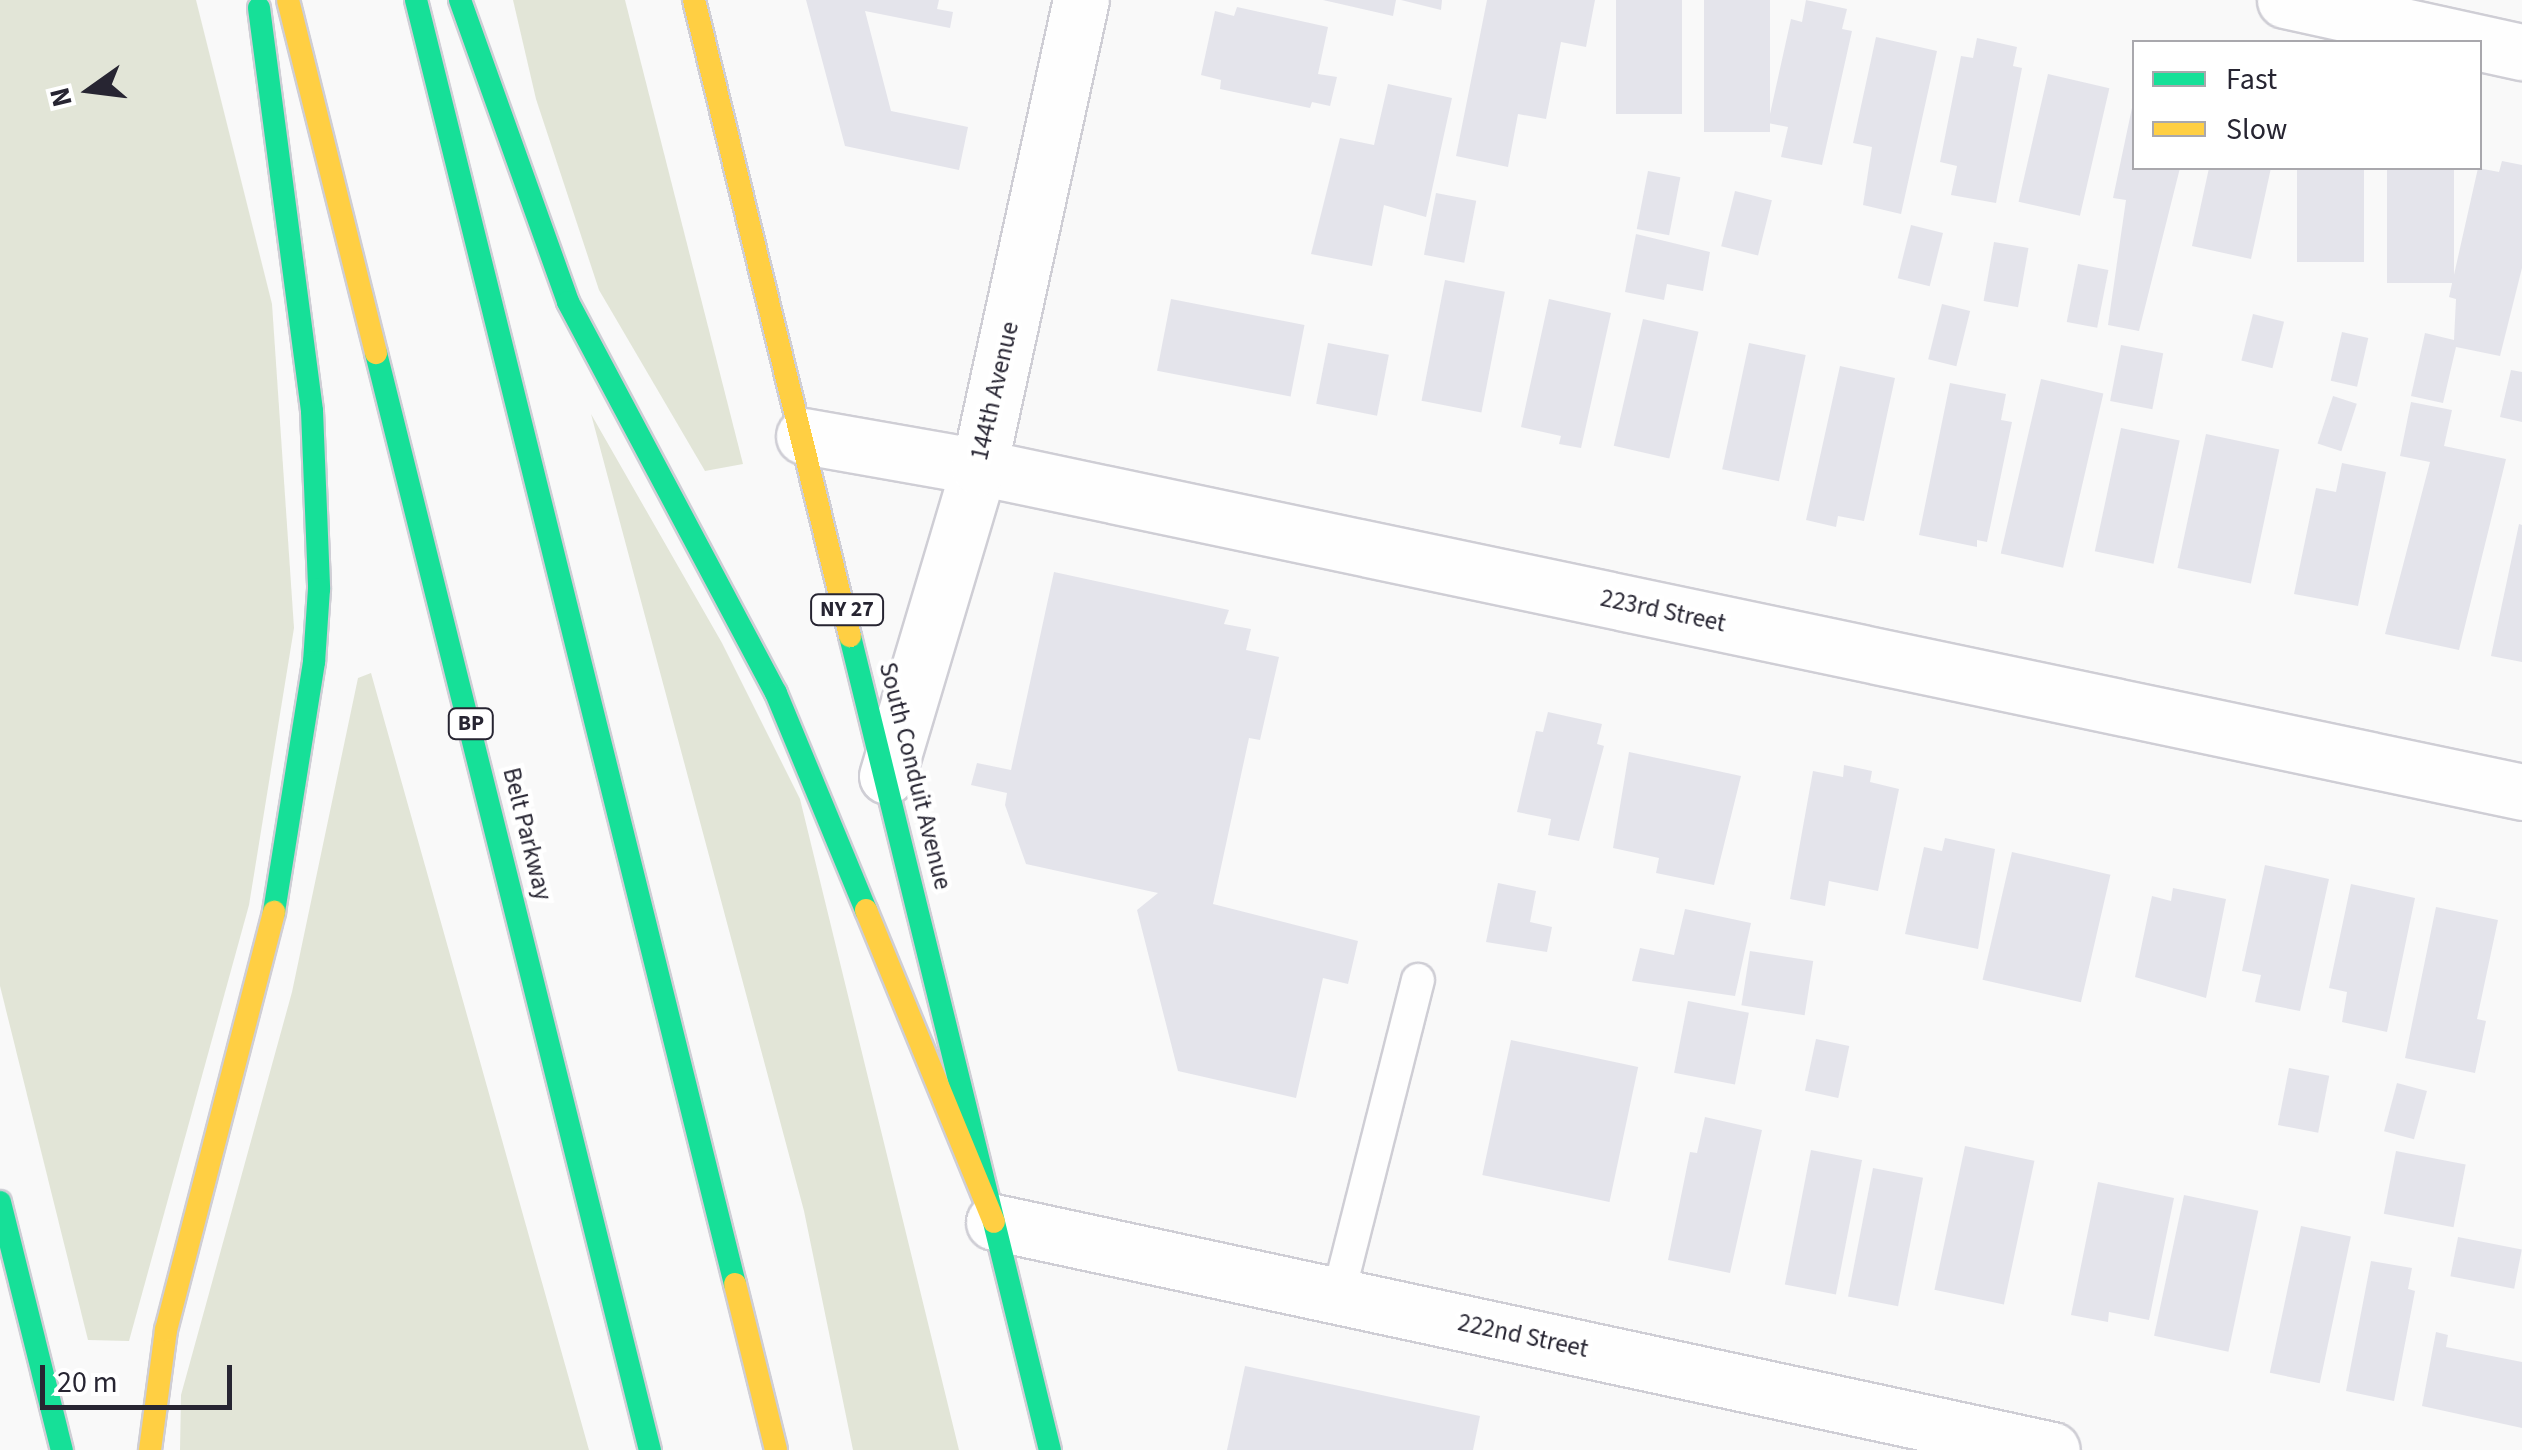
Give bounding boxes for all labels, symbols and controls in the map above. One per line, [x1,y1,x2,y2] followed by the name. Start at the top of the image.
[40,40,140,140] north arrow
[2132,40,2482,170] legend
[2226,58,2277,101] text: Fast
[39,83,83,111] text: N
[2226,108,2287,151] text: Slow
[964,319,1026,463] street label: 144th Avenue
[1598,583,1728,639] street label: 223rd Street
[810,593,884,627] road number: NY 27
[872,659,958,893] street label: South Conduit Avenue
[446,707,496,741] road number: BP
[496,765,558,903] street label: Belt Parkway
[1455,1308,1591,1364] street label: 222nd Street
[45,1345,238,1407] scale bar
[57,1361,118,1404] text: 20 m

